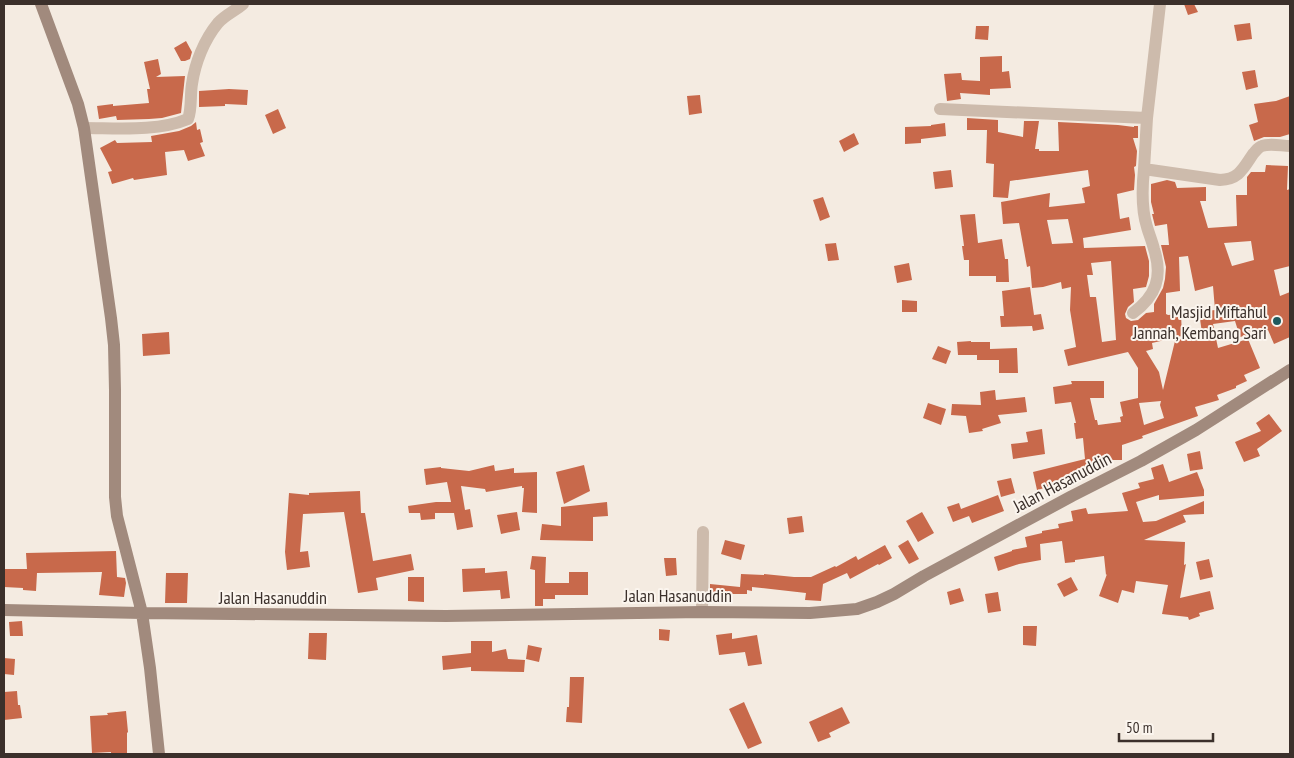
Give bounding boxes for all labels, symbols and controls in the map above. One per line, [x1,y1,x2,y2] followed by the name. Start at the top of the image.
[1132,300,1268,344] place label: Masjid Miftahul Jannah, Kembang Sari
[1271,315,1283,327] marker: Masjid Miftahul Jannah, Kembang Sari
[1008,447,1115,518] street label: Jalan Hasanuddin
[623,584,732,607] street label: Jalan Hasanuddin
[218,586,327,609] street label: Jalan Hasanuddin
[1119,710,1213,742] scale bar
[1126,718,1152,737] text: 50 m

